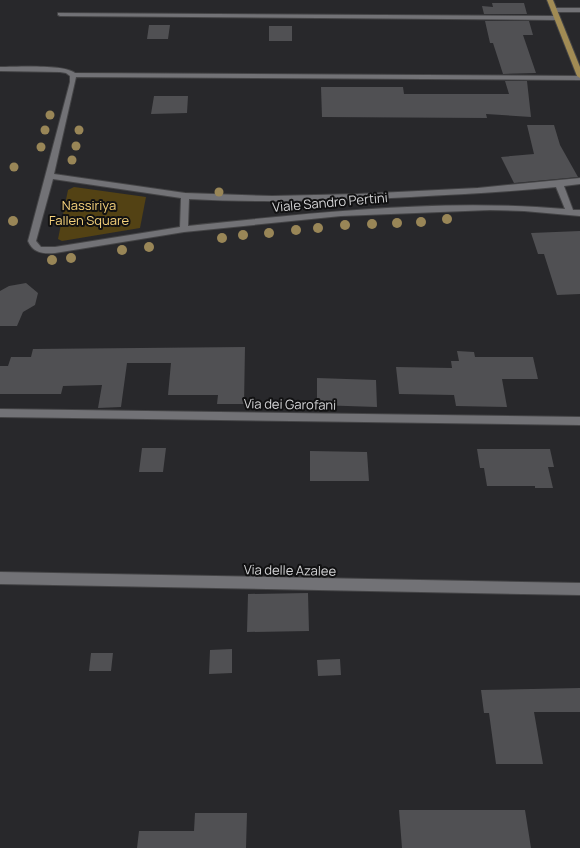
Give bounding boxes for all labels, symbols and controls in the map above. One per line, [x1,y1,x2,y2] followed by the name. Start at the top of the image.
[272,188,388,216] street label: Viale Sandro Pertini
[49,196,129,229] park label: Nassiriya Fallen Square
[244,394,336,414] street label: Via dei Garofani
[244,560,337,580] street label: Via delle Azalee

